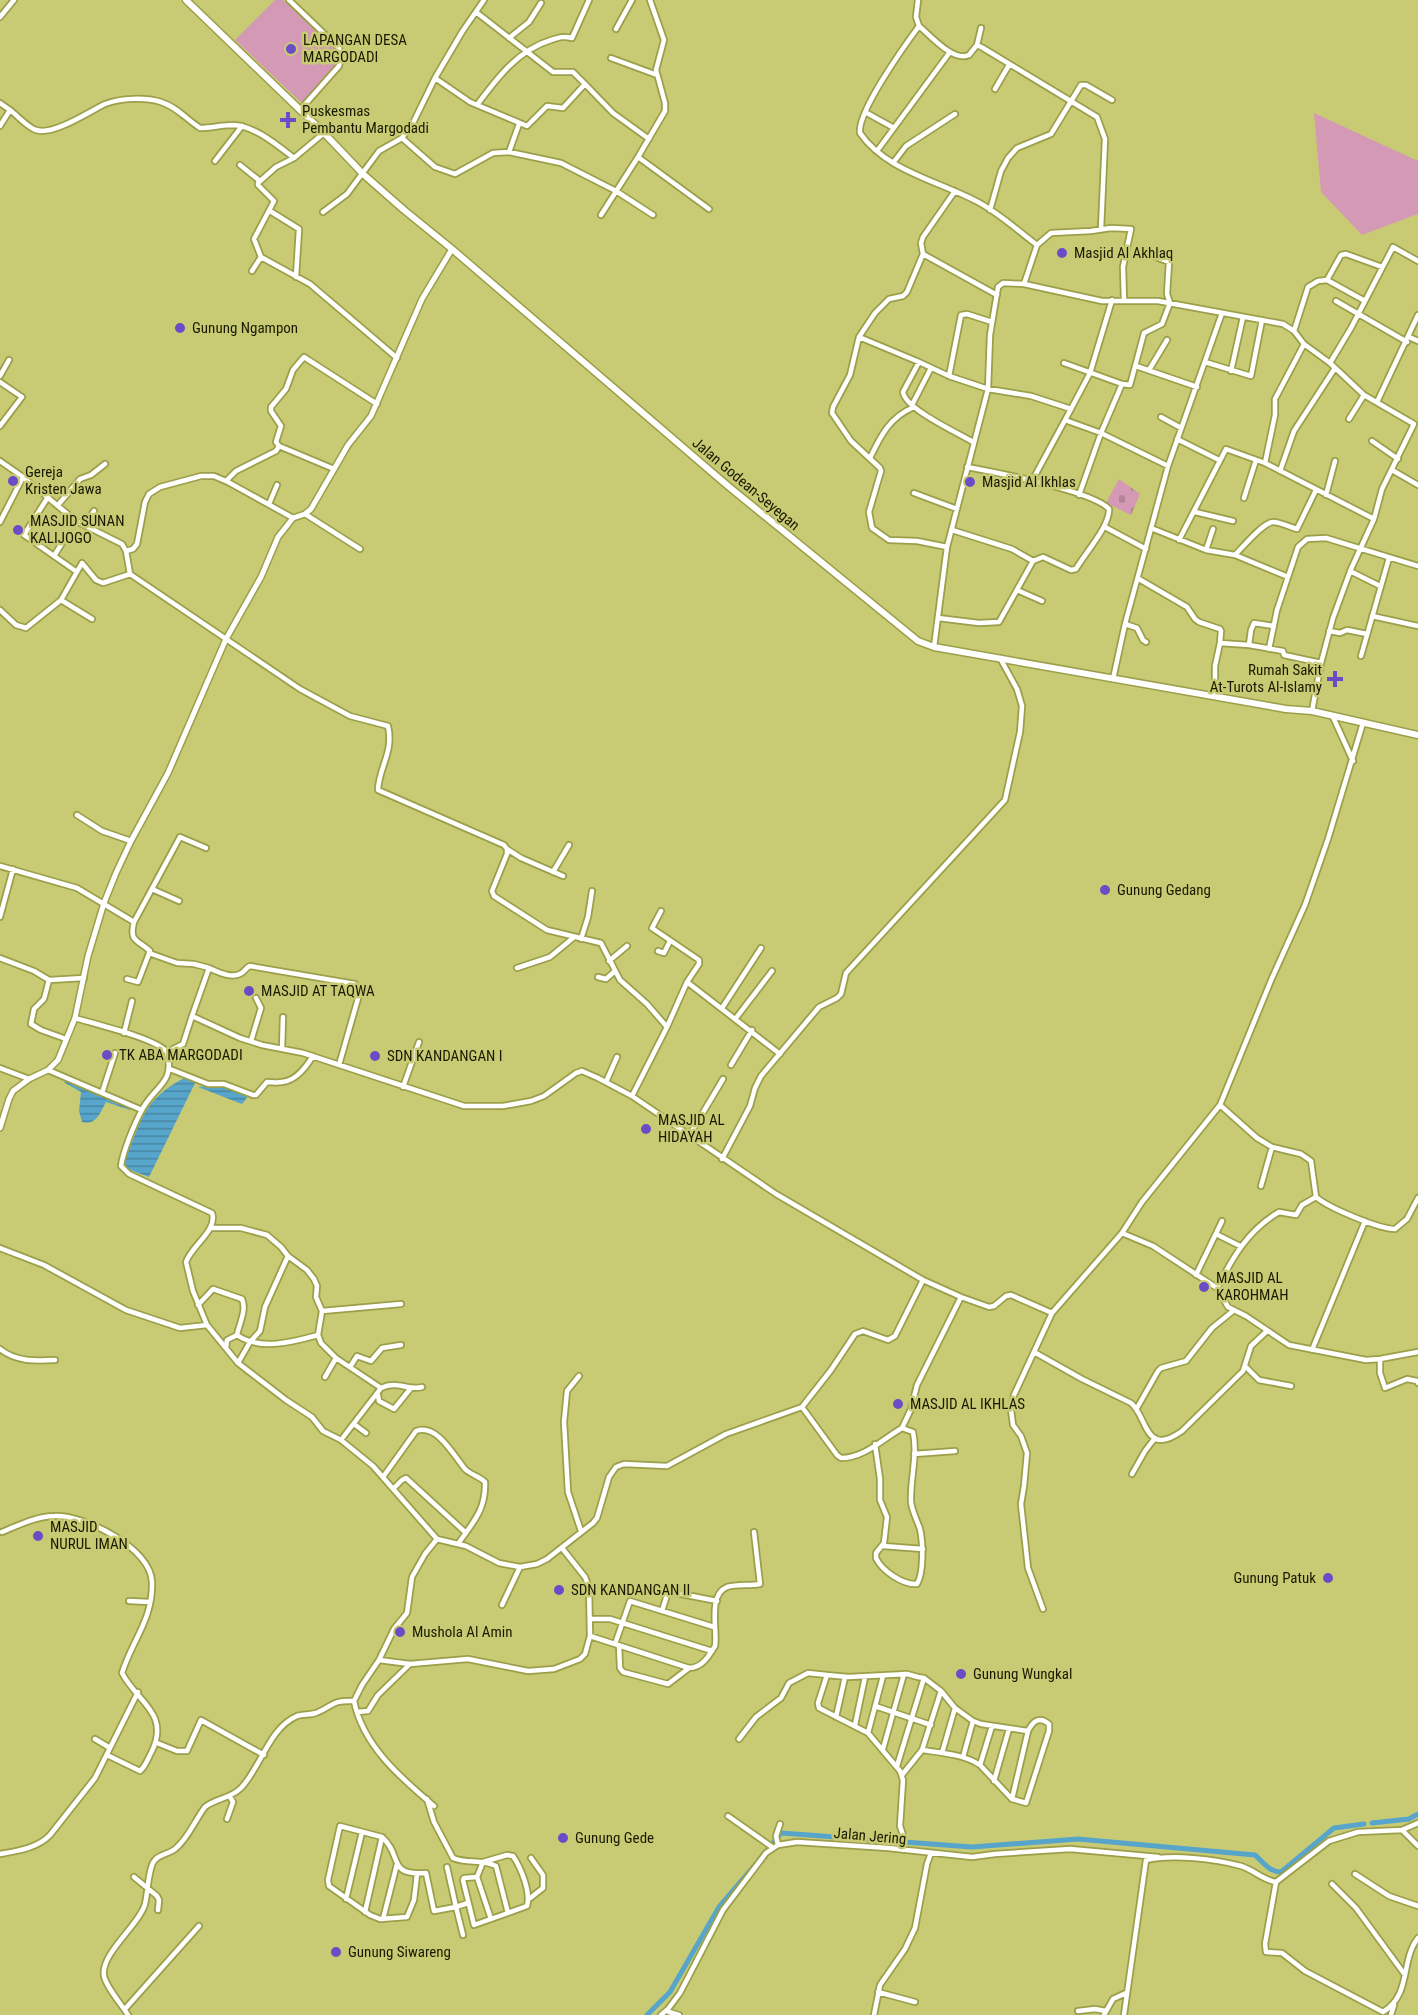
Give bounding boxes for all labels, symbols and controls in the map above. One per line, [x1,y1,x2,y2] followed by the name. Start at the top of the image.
[303,31,407,66] place label: LAPANGAN DESA MARGODADI
[284,42,298,56] marker: LAPANGAN DESA MARGODADI
[302,102,429,137] place label: Puskesmas Pembantu Margodadi
[279,111,297,129] marker: Puskesmas Pembantu Margodadi
[1074,244,1173,262] place label: Masjid Al Akhlaq
[1055,246,1069,260] marker: Masjid Al Akhlaq
[192,319,298,337] place label: Gunung Ngampon
[173,321,187,335] marker: Gunung Ngampon
[689,434,803,534] street label: Jalan Godean-Seyegan
[25,463,102,498] place label: Gereja Kristen Jawa
[982,473,1076,491] place label: Masjid Al Ikhlas
[6,474,20,488] marker: Gereja Kristen Jawa
[963,475,977,489] marker: Masjid Al Ikhlas
[30,512,124,547] place label: MASJID SUNAN KALIJOGO
[11,523,25,537] marker: MASJID SUNAN KALIJOGO
[1210,661,1322,696] place label: Rumah Sakit At-Turots Al-Islamy
[1326,670,1344,688] marker: Rumah Sakit At-Turots Al-Islamy
[1117,881,1211,899] place label: Gunung Gedang
[1098,883,1112,897] marker: Gunung Gedang
[261,982,375,1000] place label: MASJID AT TAQWA
[242,984,256,998] marker: MASJID AT TAQWA
[119,1046,243,1064] place label: TK ABA MARGODADI
[387,1047,503,1065] place label: SDN KANDANGAN I
[100,1048,114,1062] marker: TK ABA MARGODADI
[368,1049,382,1063] marker: SDN KANDANGAN I
[658,1111,725,1146] place label: MASJID AL HIDAYAH
[639,1122,653,1136] marker: MASJID AL HIDAYAH
[1216,1269,1289,1304] place label: MASJID AL KAROHMAH
[1197,1280,1211,1294] marker: MASJID AL KAROHMAH
[910,1395,1025,1413] place label: MASJID AL IKHLAS
[891,1397,905,1411] marker: MASJID AL IKHLAS
[50,1518,128,1553] place label: MASJID NURUL IMAN
[31,1529,45,1543] marker: MASJID NURUL IMAN
[1233,1569,1316,1587] place label: Gunung Patuk
[1321,1571,1335,1585] marker: Gunung Patuk
[571,1581,690,1599] place label: SDN KANDANGAN II
[552,1583,566,1597] marker: SDN KANDANGAN II
[412,1623,512,1641] place label: Mushola Al Amin
[393,1625,407,1639] marker: Mushola Al Amin
[973,1665,1072,1683] place label: Gunung Wungkal
[954,1667,968,1681] marker: Gunung Wungkal
[833,1824,907,1848] street label: Jalan Jering
[575,1829,654,1847] place label: Gunung Gede
[556,1831,570,1845] marker: Gunung Gede
[348,1943,451,1961] place label: Gunung Siwareng
[329,1945,343,1959] marker: Gunung Siwareng

